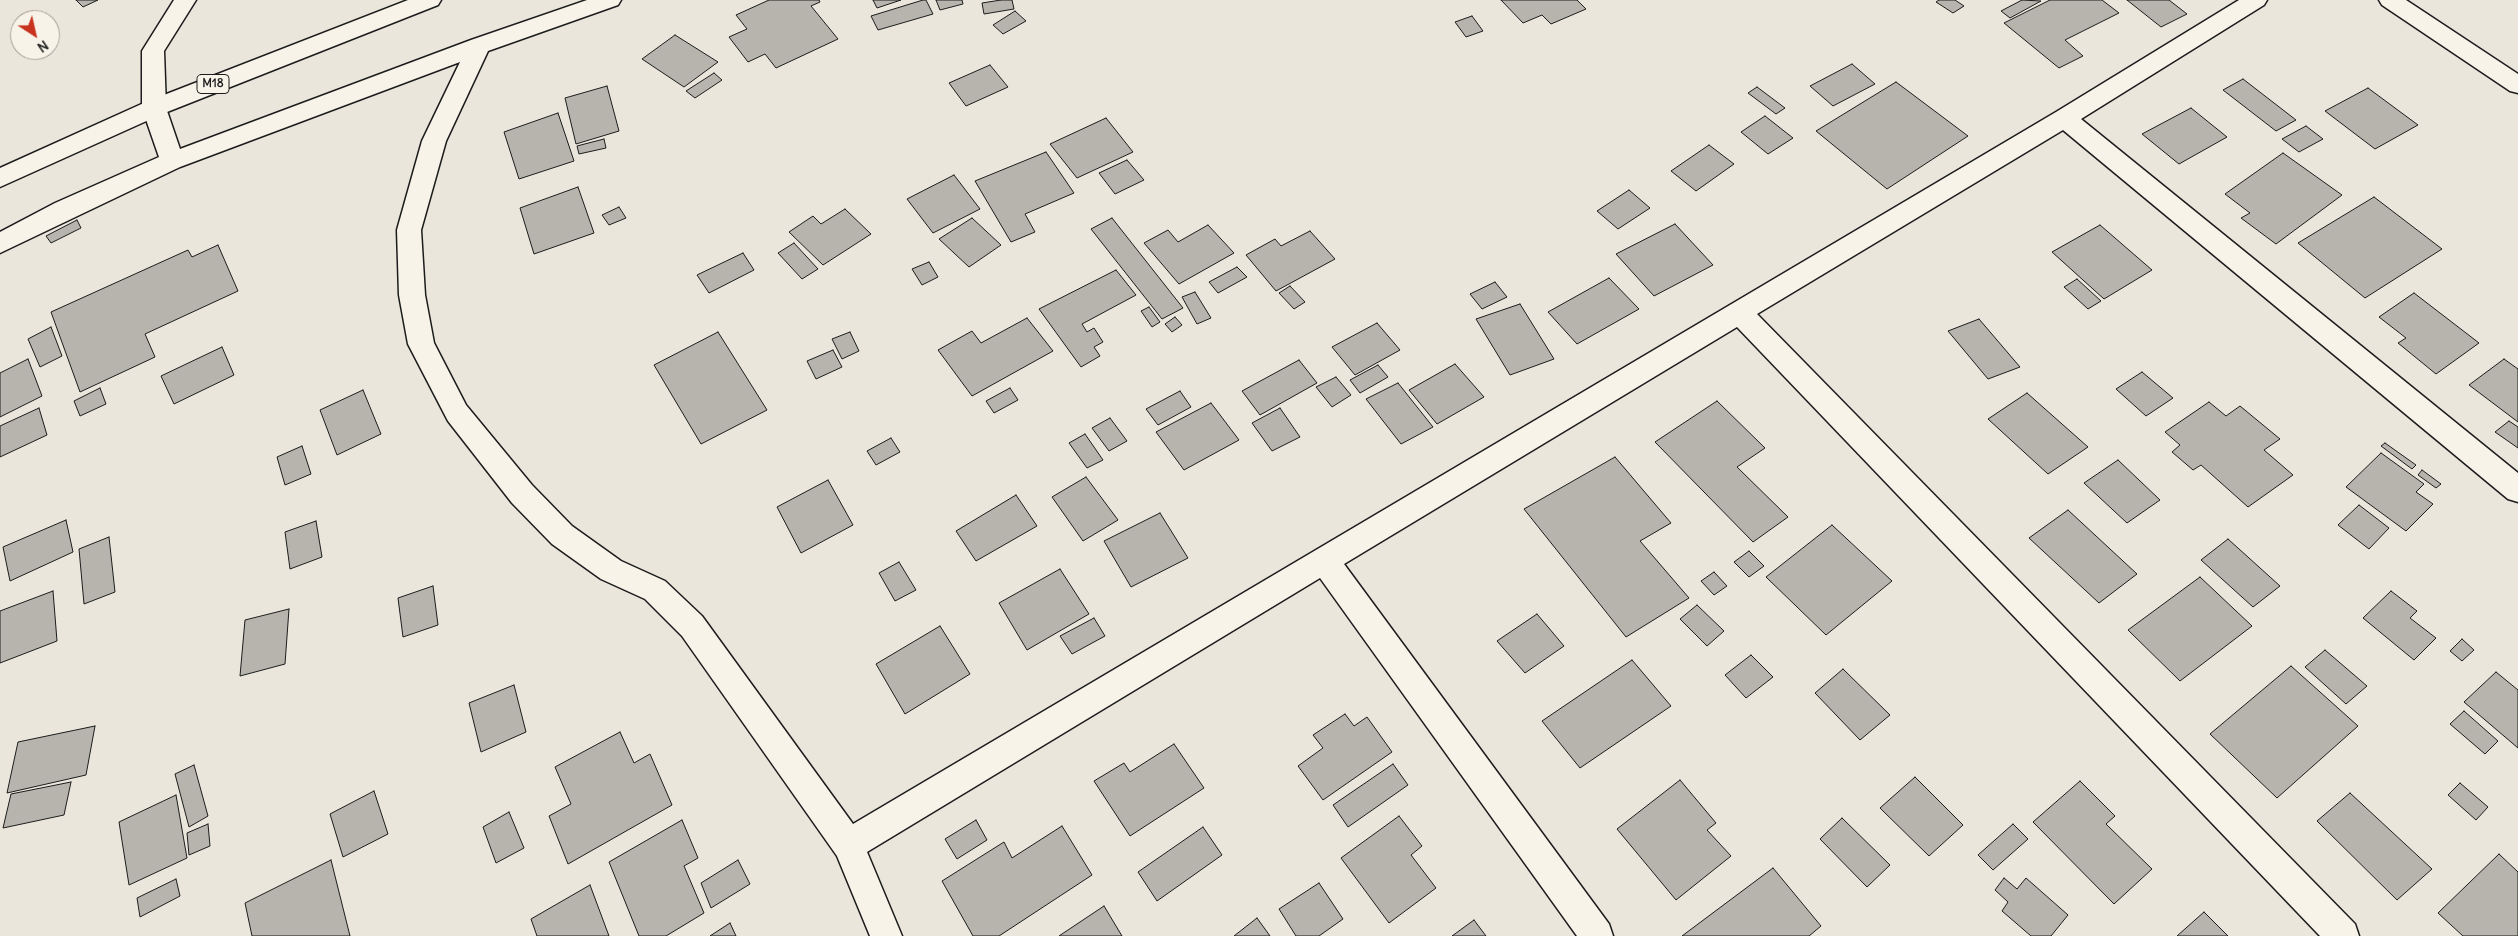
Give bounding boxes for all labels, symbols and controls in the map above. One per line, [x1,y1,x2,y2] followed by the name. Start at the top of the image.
[10,10,60,60] north arrow
[34,36,52,57] text: N
[197,74,229,94] road number: M18

